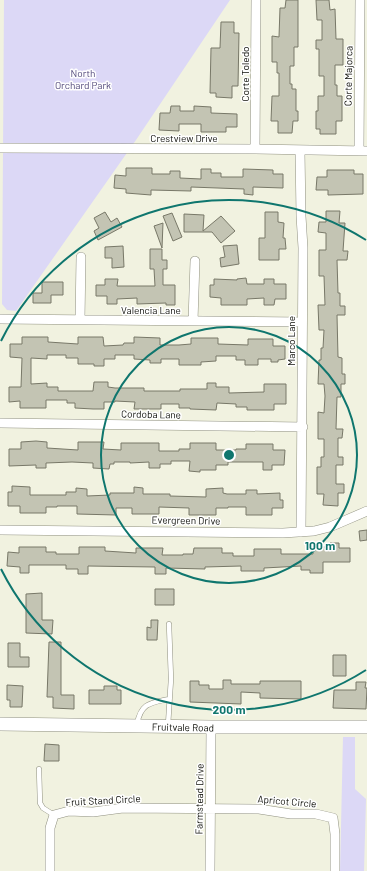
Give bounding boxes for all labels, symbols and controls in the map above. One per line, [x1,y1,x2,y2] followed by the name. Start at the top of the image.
[239,46,251,102] street label: Corte Toledo
[341,46,355,106] street label: Corte Majorca
[55,67,111,91] park label: North Orchard Park
[150,132,218,144] street label: Crestview Drive
[121,304,181,316] street label: Valencia Lane
[285,316,297,366] street label: Marco Lane
[121,407,181,421] street label: Cordoba Lane
[222,448,236,462] centre of rings
[152,513,220,527] street label: Evergreen Drive
[305,538,335,552] text: 100 m
[213,702,245,716] text: 200 m
[152,720,214,734] street label: Fruitvale Road
[192,763,206,835] street label: Farmstead Drive
[65,792,141,808] street label: Fruit Stand Circle
[257,792,317,810] street label: Apricot Circle

